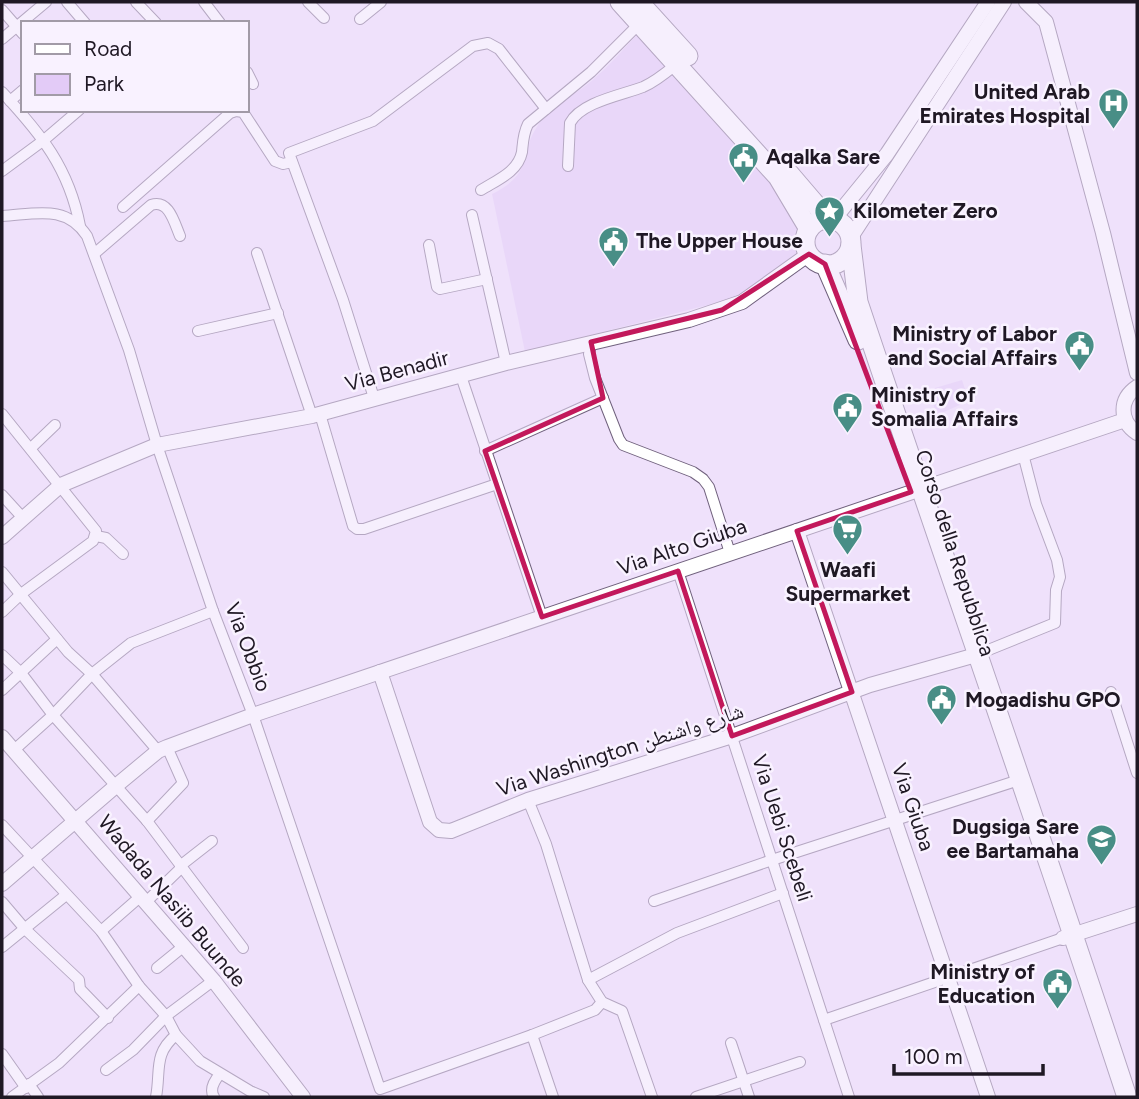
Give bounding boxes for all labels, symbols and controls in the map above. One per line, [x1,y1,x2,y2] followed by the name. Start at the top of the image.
[21,21,248,112] legend
[84,36,132,61] text: Road
[84,71,125,96] text: Park
[920,79,1090,128] place label: United Arab Emirates Hospital
[1096,87,1130,131] hospital icon: United Arab Emirates Hospital
[726,140,760,184] public building icon: Aqalka Sare
[766,144,880,169] place label: Aqalka Sare
[813,194,847,238] place icon: Kilometer Zero
[853,198,998,223] place label: Kilometer Zero
[596,224,630,268] public building icon: The Upper House
[636,228,803,253] place label: The Upper House
[887,321,1057,370] place label: Ministry of Labor and Social Affairs
[1063,329,1097,373] public building icon: Ministry of Labor and Social Affairs
[342,345,451,396] street label: Via Benadir
[871,382,1018,431] place label: Ministry of Somalia Affairs
[831,390,865,434] public building icon: Ministry of Somalia Affairs
[910,447,1001,659] street label: Corso della Repubblica
[614,513,750,580] street label: Via Alto Giuba
[831,513,865,557] supermarket icon: Waafi Supermarket
[785,557,911,606] place label: Waafi Supermarket
[220,599,277,695] street label: Via Obbio
[925,683,959,727] public building icon: Mogadishu GPO
[965,687,1120,712] place label: Mogadishu GPO
[493,698,747,802] street label: Via Washington شارع واشنطن
[747,751,818,904] street label: Via Uebi Scebeli
[887,760,940,854] street label: Via Giuba
[93,810,252,992] street label: Wadada Nasiib Buunde
[947,814,1079,863] place label: Dugsiga Sare ee Bartamaha
[1085,822,1119,866] school or university icon: Dugsiga Sare ee Bartamaha
[930,959,1036,1008] place label: Ministry of Education
[1041,967,1075,1011] public building icon: Ministry of Education
[894,1032,1043,1076] scale bar
[904,1044,963,1069] text: 100 m

